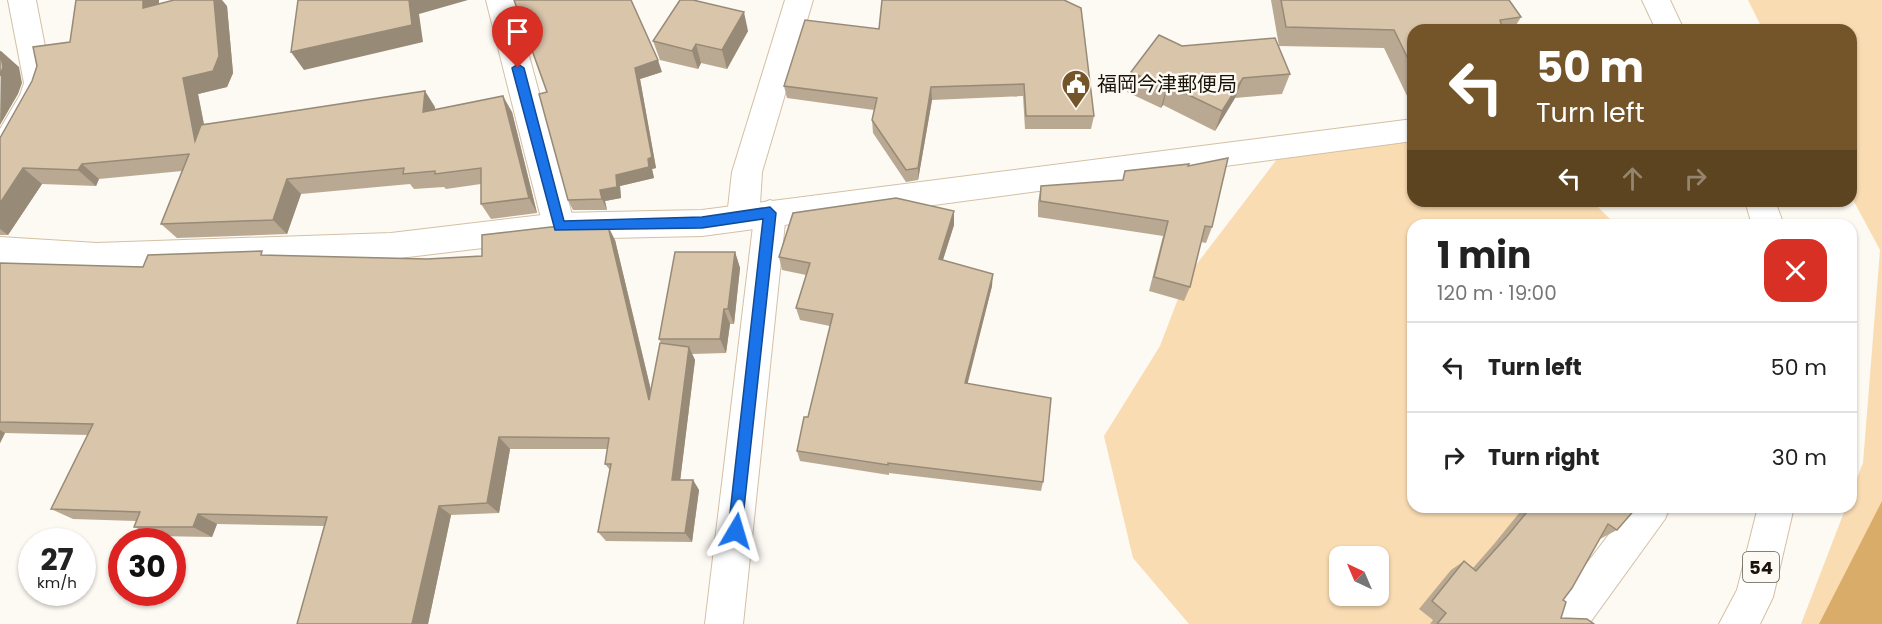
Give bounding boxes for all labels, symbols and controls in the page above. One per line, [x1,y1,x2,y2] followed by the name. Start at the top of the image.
[492,6,543,68] pin
[501,15,534,48] icon: arrive
[1536,38,1644,97] text: 50 m
[1437,48,1515,126] icon: left
[1060,68,1092,110] public building icon: 福岡今津郵便局
[1097,70,1237,98] place label: 福岡今津郵便局
[1536,94,1645,131] text: Turn left
[1553,162,1586,195] icon: left
[1616,162,1649,195] icon: ahead
[1679,162,1712,195] icon: right
[1437,230,1531,281] text: 1 min
[1764,239,1827,302] button: close
[1437,279,1557,307] text: 120 m · 19:00
[1437,351,1470,384] icon: left
[1488,352,1582,383] text: Turn left
[1771,352,1827,383] text: 50 m
[1437,441,1470,474] icon: right
[1488,442,1599,473] text: Turn right
[1772,442,1827,473] text: 30 m
[704,499,768,563] position arrow
[108,528,186,606] speed limit sign: 30
[40,538,74,581] text: 27
[1329,546,1389,606] north arrow
[1329,546,1389,606] map controls
[1743,552,1779,582] road number: 54
[37,572,77,593] text: km/h

